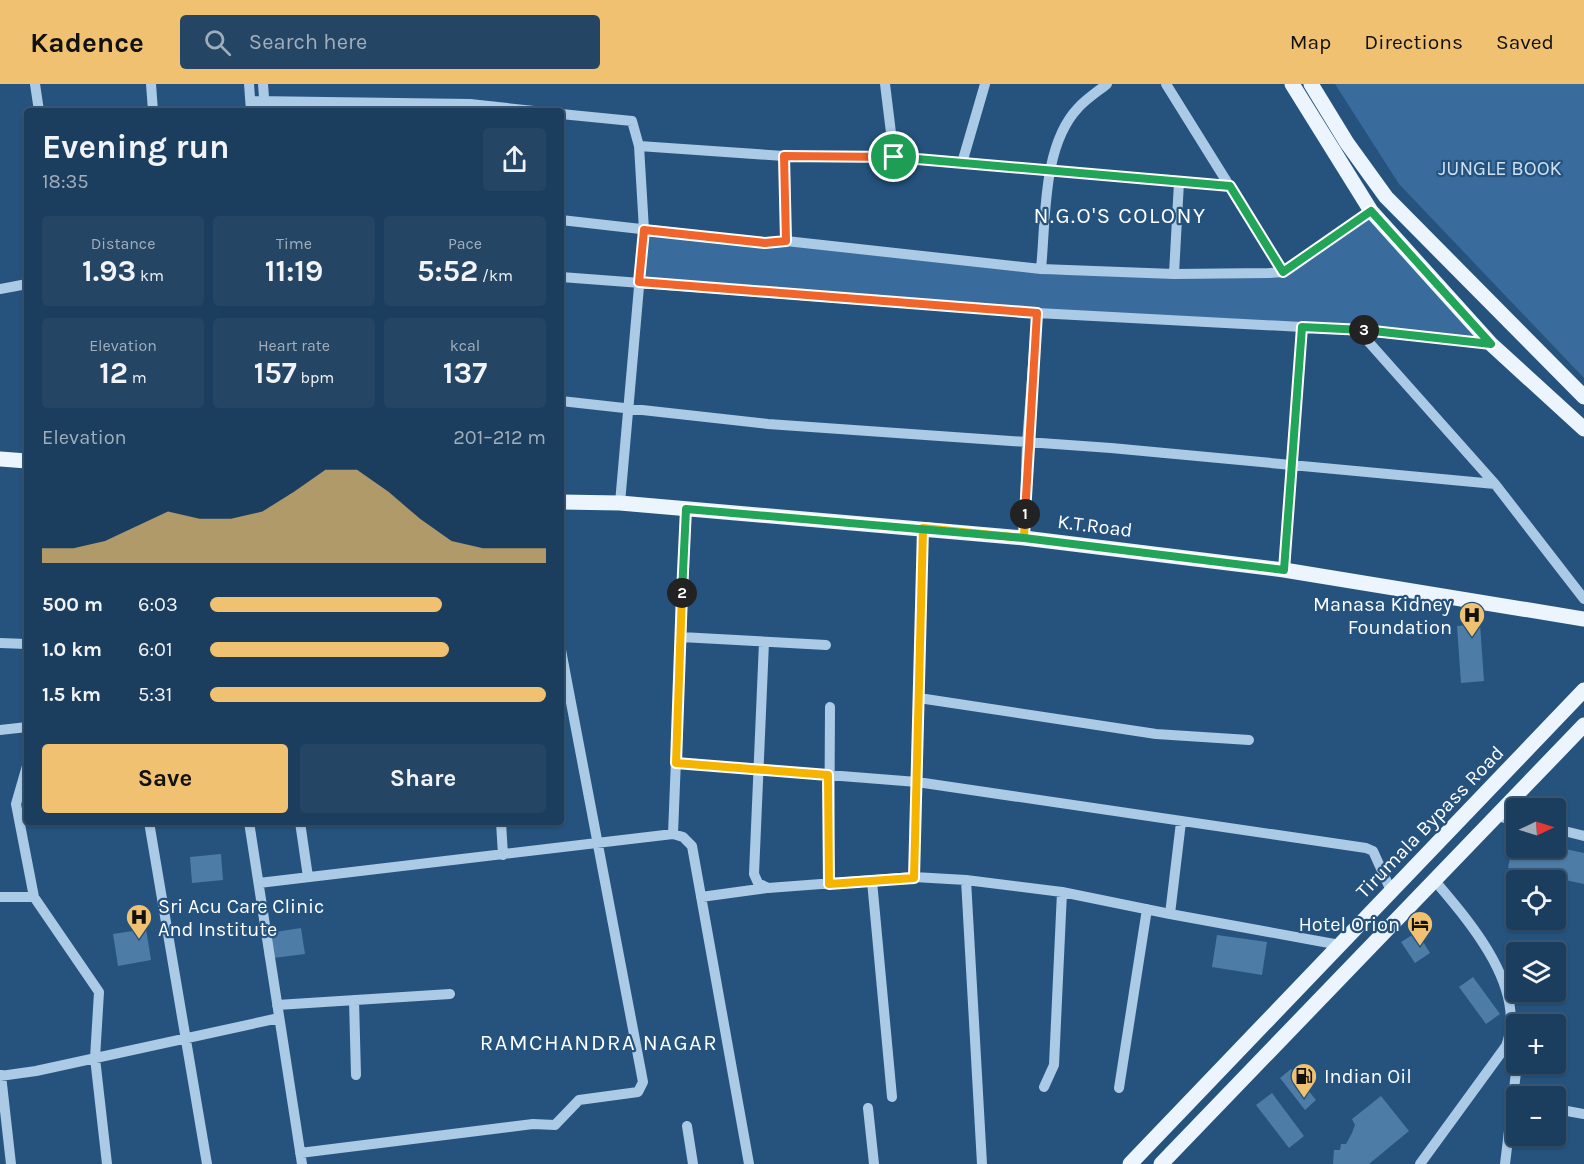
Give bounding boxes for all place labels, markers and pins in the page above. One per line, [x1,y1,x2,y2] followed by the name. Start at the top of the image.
[868,131,919,182] pin
[1349,315,1379,345] pin: 3
[1010,499,1040,529] pin: 1
[667,578,697,608] pin: 2
[1313,593,1452,639] place label: Manasa Kidney Foundation
[1457,600,1487,638] hospital icon: Manasa Kidney Foundation
[158,895,324,941] place label: Sri Acu Care Clinic And Institute
[124,902,154,940] hospital icon: Sri Acu Care Clinic And Institute
[1405,909,1435,947] hotel icon: Hotel Orion
[1298,913,1400,936] place label: Hotel Orion
[1289,1061,1319,1099] fuel station icon: Indian Oil
[1324,1065,1412,1088] place label: Indian Oil

